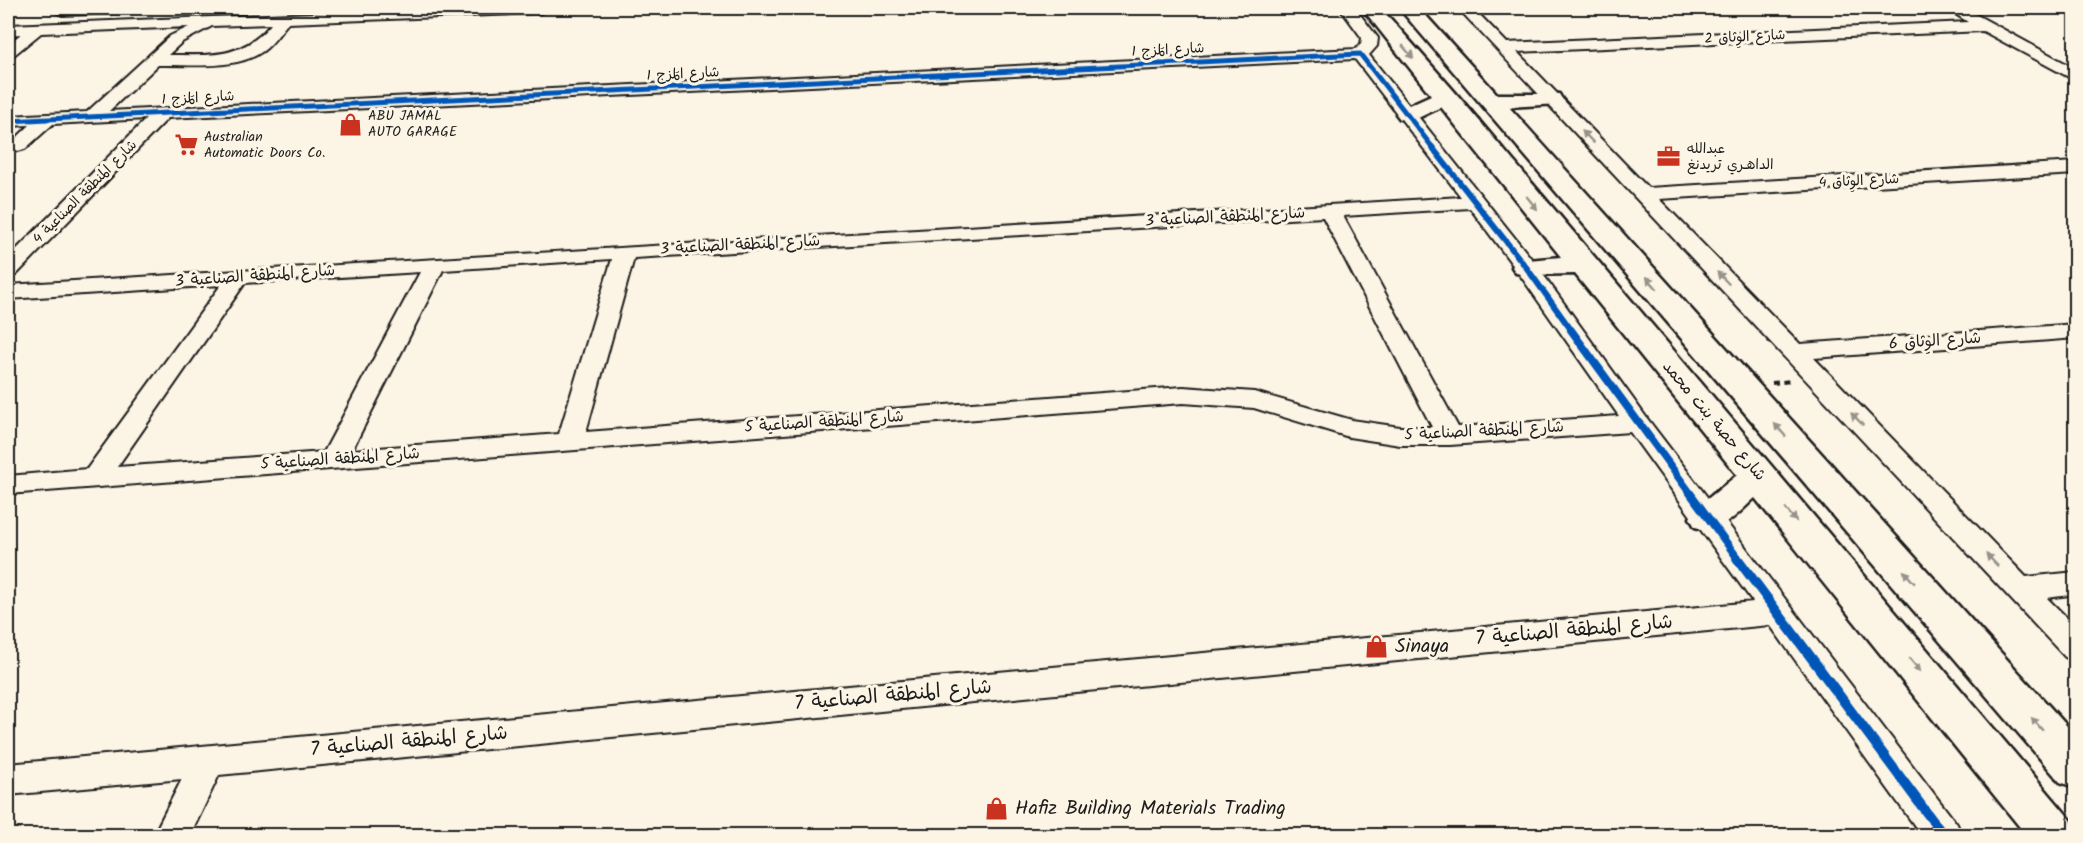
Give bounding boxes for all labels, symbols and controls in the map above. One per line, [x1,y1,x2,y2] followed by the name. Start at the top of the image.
[1704,24,1786,50] street label: شارع الوِثاق 2
[1131,37,1205,63] street label: شارع المَزج 1
[1402,44,1415,60] one-way arrow
[646,61,720,87] street label: شارع المَزج 1
[161,85,235,111] street label: شارع المَزج 1
[368,105,458,143] place label: ABU JAMAL AUTO GARAGE
[337,111,363,137] shop icon: ABU JAMAL AUTO GARAGE
[204,126,325,164] place label: Australian Automatic Doors Co.
[1581,129,1595,144] one-way arrow
[173,132,199,158] supermarket icon: Australian Automatic Doors Co.
[28,135,142,249] street label: شارع المنطقة الصناعية 4
[1687,138,1773,176] place label: عبدالله الداهـري تريدنغ
[1656,144,1682,170] office icon: عبدالله الداهـري تريدنغ
[1818,168,1900,194] street label: شارع الوِثاق 4
[1526,195,1539,211] one-way arrow
[1144,200,1306,234] street label: شارع المنطقة الصناعية 3
[659,228,821,262] street label: شارع المنطقة الصناعية 3
[174,258,336,294] street label: شارع المنطقة الصناعية 3
[1716,271,1730,285] one-way arrow
[1646,276,1659,291] one-way arrow
[1888,325,1982,357] street label: شارع الوِثاق 6
[1656,355,1772,487] street label: شارع حصة بنت محمد
[743,404,905,440] street label: شارع المنطقة الصناعية 5
[1850,411,1864,426] one-way arrow
[1404,414,1564,448] street label: شارع المنطقة الصناعية 5
[1774,423,1787,438] one-way arrow
[259,441,421,477] street label: شارع المنطقة الصناعية 5
[1784,507,1797,523] one-way arrow
[1985,553,1999,567] one-way arrow
[1903,570,1916,585] one-way arrow
[1474,606,1674,656] street label: شارع المنطقة الصناعية 7
[1395,631,1449,663] place label: Sinaya
[1364,634,1390,660] shop icon: Sinaya
[1908,657,1921,672] one-way arrow
[793,671,993,721] street label: شارع المنطقة الصناعية 7
[309,717,509,767] street label: شارع المنطقة الصناعية 7
[2031,717,2044,732] one-way arrow
[1015,793,1286,825] place label: Hafiz Building Materials Trading
[984,796,1010,822] shop icon: Hafiz Building Materials Trading

